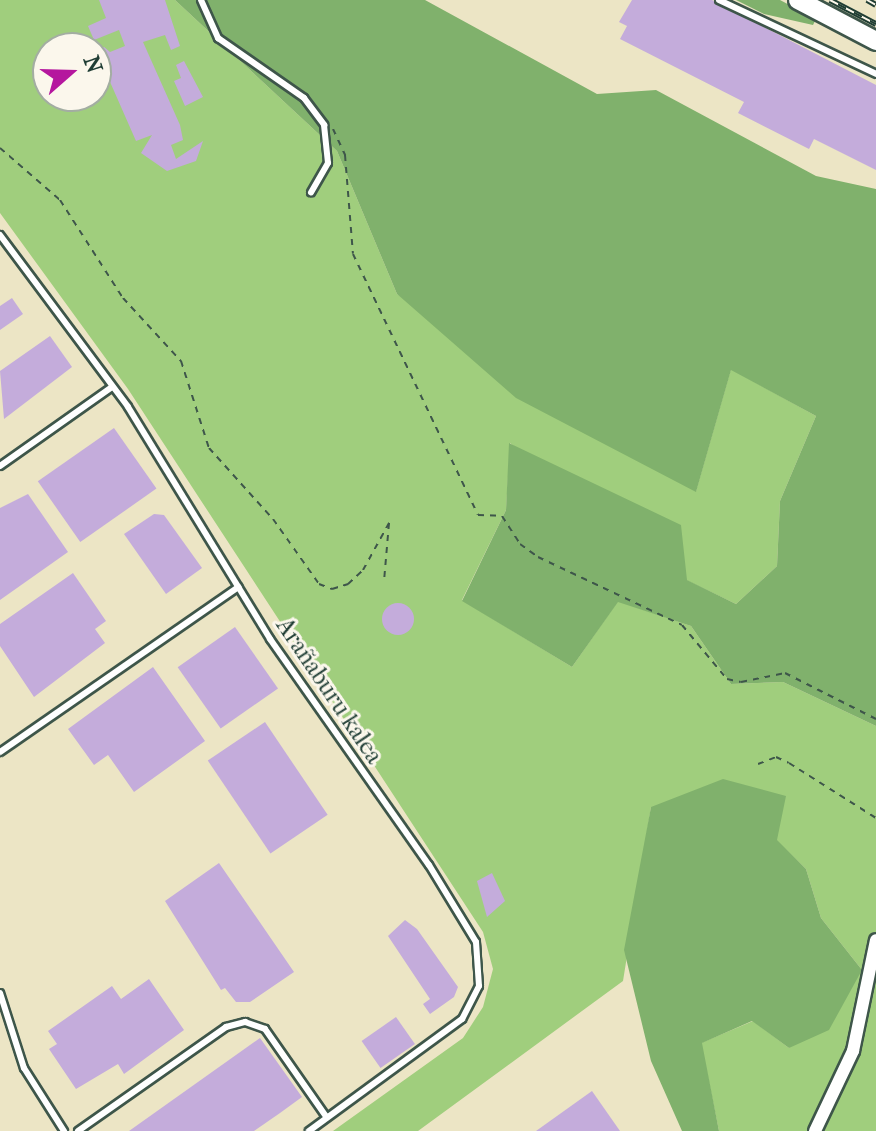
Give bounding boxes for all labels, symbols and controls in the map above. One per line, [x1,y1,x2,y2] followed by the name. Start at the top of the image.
[32,32,112,112] north arrow
[78,52,108,77] text: N
[270,613,388,769] street label: Arañaburu kalea

